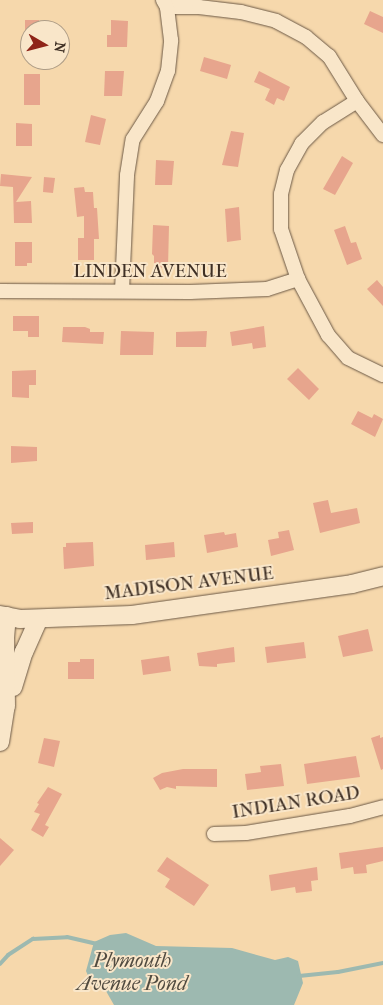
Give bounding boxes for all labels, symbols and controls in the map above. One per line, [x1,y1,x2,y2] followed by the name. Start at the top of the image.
[20,20,70,70] north arrow
[50,41,69,53] text: N
[73,261,227,283] street label: LINDEN AVENUE
[103,562,275,606] street label: MADISON AVENUE
[230,782,362,824] street label: INDIAN ROAD
[77,948,187,995] water label: Plymouth Avenue Pond

